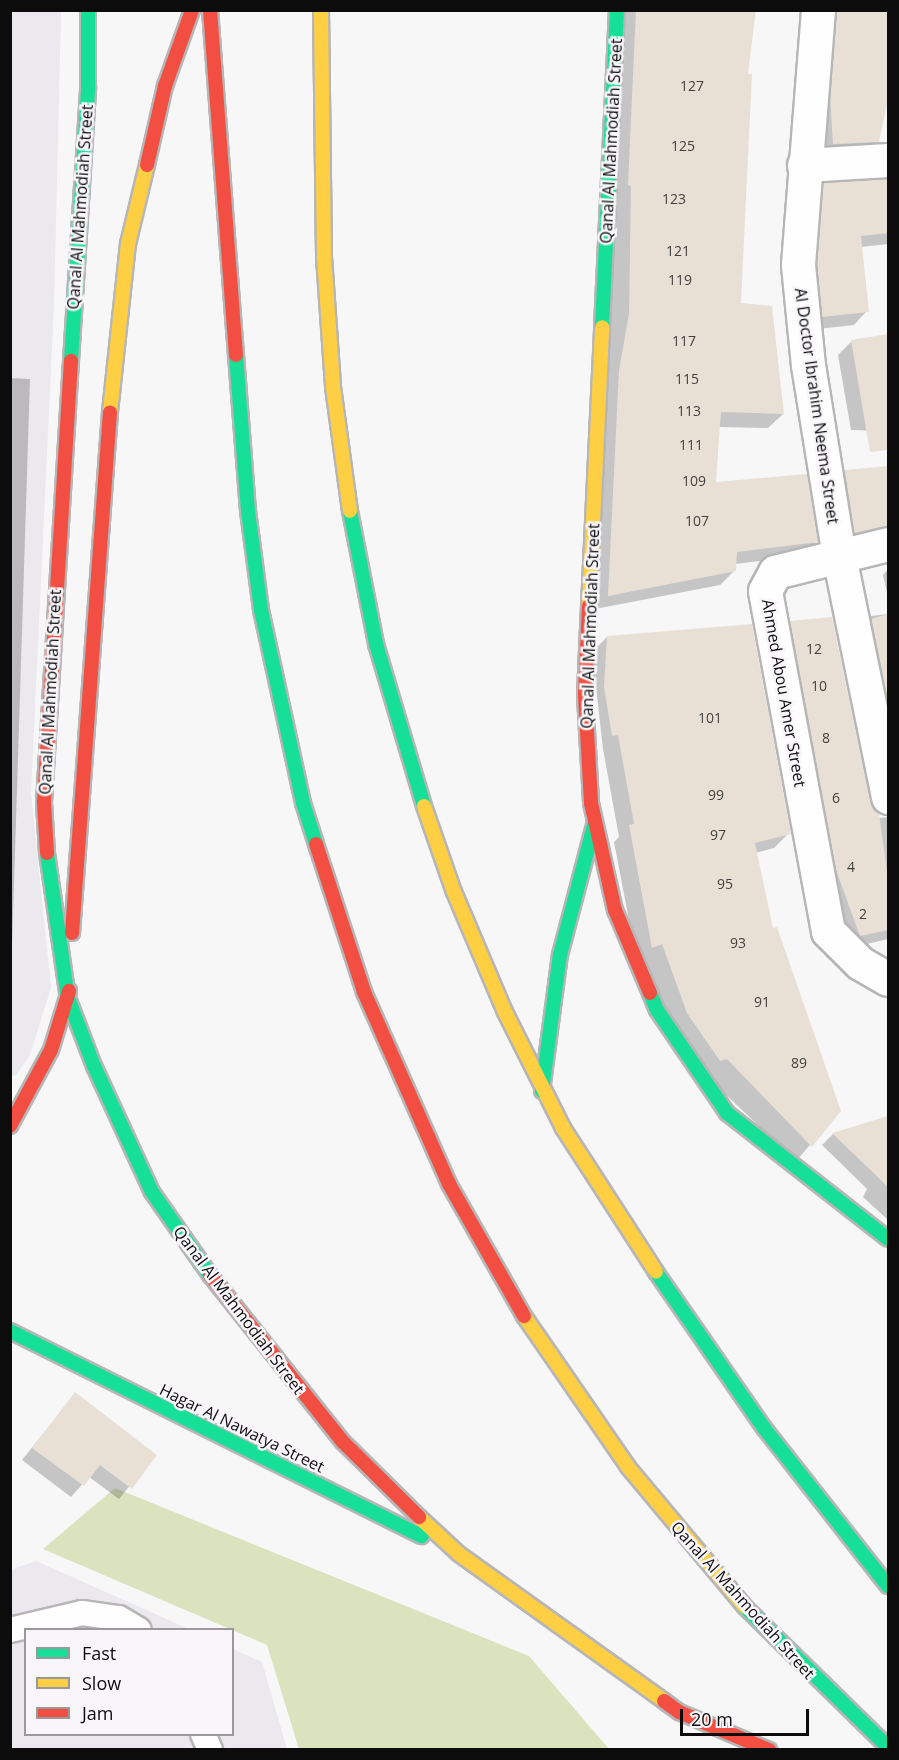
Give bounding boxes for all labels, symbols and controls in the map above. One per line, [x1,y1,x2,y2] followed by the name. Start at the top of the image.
[596,38,626,244] street label: Qanal Al Mahmodiah Street
[680,78,704,94] house number: 127
[63,104,97,310] street label: Qanal Al Mahmodiah Street
[671,138,695,154] house number: 125
[662,191,686,207] house number: 123
[666,243,690,259] house number: 121
[668,272,692,288] house number: 119
[791,287,843,525] street label: Al Doctor Ibrahim Neema Street
[672,333,696,349] house number: 117
[675,371,699,387] house number: 115
[677,403,701,419] house number: 113
[679,437,703,453] house number: 111
[682,473,706,489] house number: 109
[685,513,709,529] house number: 107
[577,523,603,729] street label: Qanal Al Mahmodiah Street
[35,589,65,795] street label: Qanal Al Mahmodiah Street
[758,598,810,788] street label: Ahmed Abou Amer Street
[806,641,822,657] house number: 12
[811,678,827,694] house number: 10
[698,710,722,726] house number: 101
[822,730,830,746] house number: 8
[708,787,724,803] house number: 99
[832,790,840,806] house number: 6
[710,827,726,843] house number: 97
[847,859,855,875] house number: 4
[717,876,733,892] house number: 95
[859,906,867,922] house number: 2
[730,935,746,951] house number: 93
[754,994,770,1010] house number: 91
[791,1055,807,1071] house number: 89
[170,1222,308,1398] street label: Qanal Al Mahmodiah Street
[156,1380,328,1476] street label: Hagar Al Nawatya Street
[667,1517,819,1683] street label: Qanal Al Mahmodiah Street
[24,1628,234,1736] legend
[82,1641,116,1665] text: Fast
[82,1671,121,1695] text: Slow
[683,1697,812,1735] scale bar
[82,1701,114,1725] text: Jam
[691,1707,733,1731] text: 20 m

